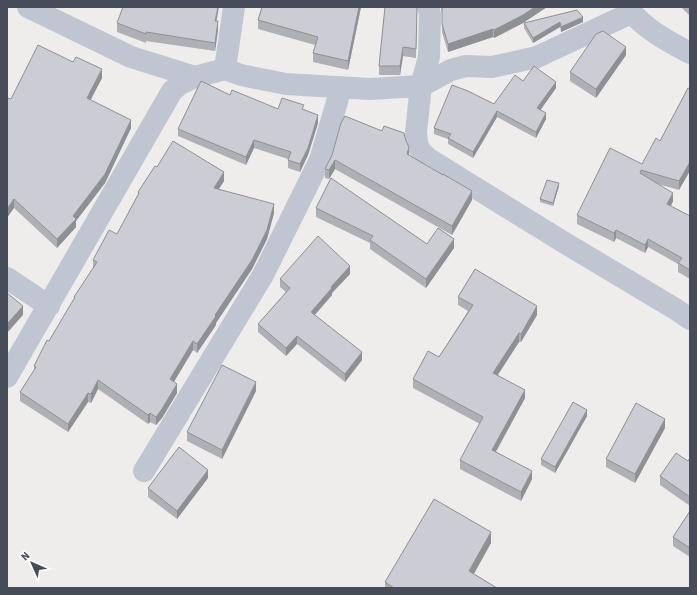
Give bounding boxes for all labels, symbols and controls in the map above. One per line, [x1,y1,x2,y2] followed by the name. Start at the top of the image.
[12,543,52,583] north arrow
[17,548,33,564] text: N

